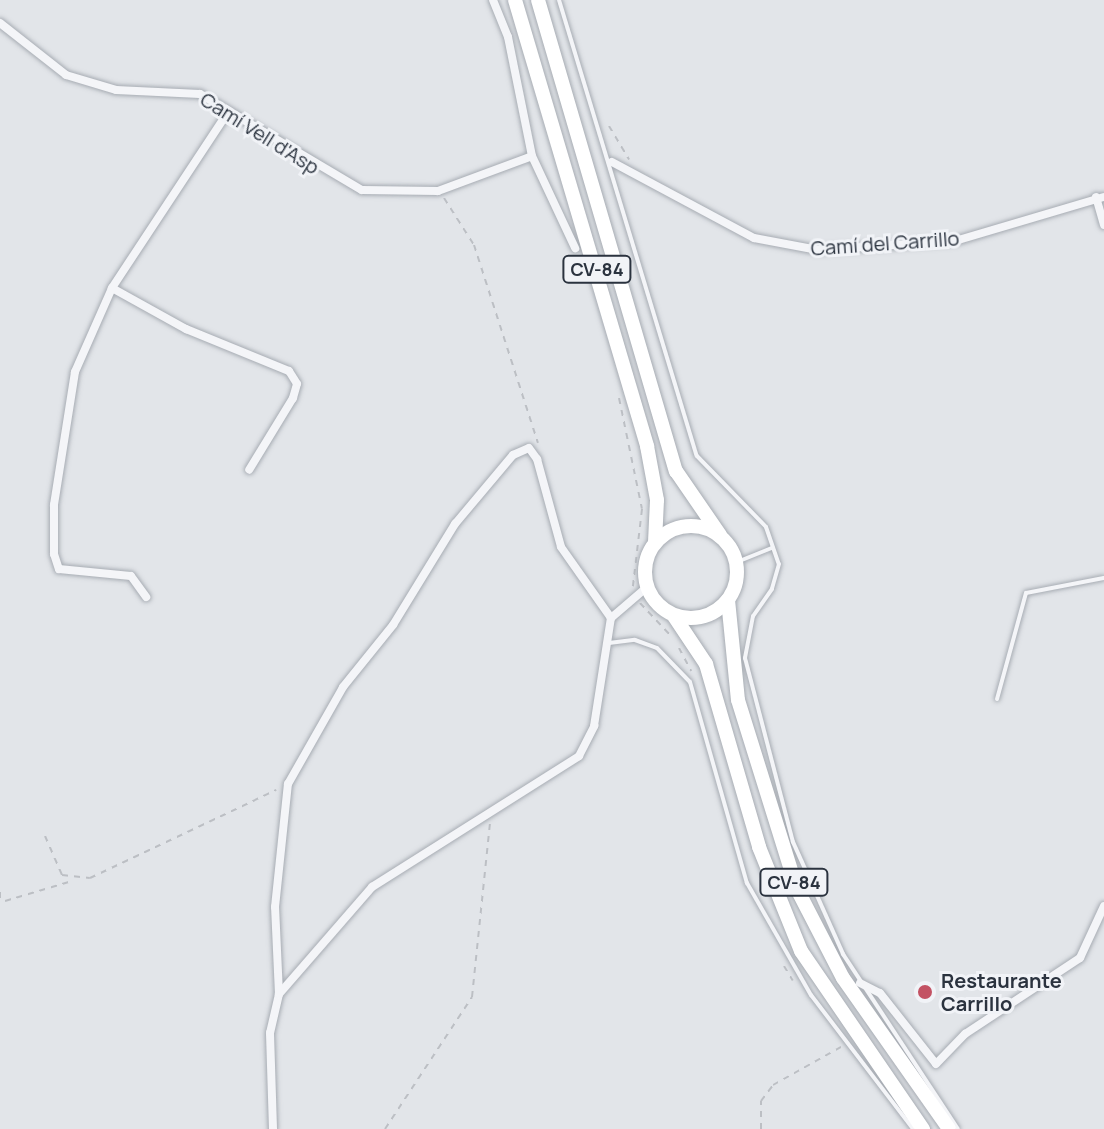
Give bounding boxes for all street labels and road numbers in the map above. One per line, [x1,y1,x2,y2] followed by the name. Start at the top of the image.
[196,87,324,179] street label: Camí Vell d'Asp
[810,226,960,260] street label: Camí del Carrillo
[561,255,633,283] road number: CV-84
[758,868,830,896] road number: CV-84

